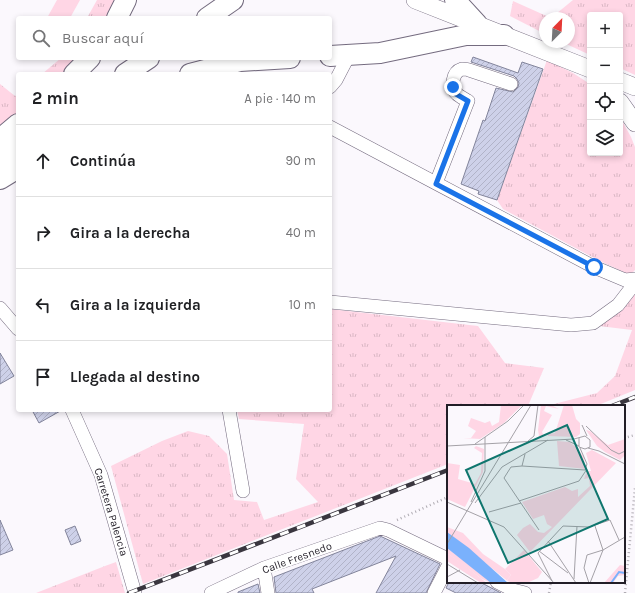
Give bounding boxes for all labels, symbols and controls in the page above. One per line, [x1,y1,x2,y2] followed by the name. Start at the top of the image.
[539,12,575,48] north arrow
[587,12,623,156] map controls
[587,12,623,48] button: +
[16,16,332,60] search box
[30,27,52,49] icon: search
[62,29,144,47] text: Buscar aquí
[587,48,623,84] button: −
[444,78,462,96] route end
[587,84,623,120] button: locate
[32,88,79,108] text: 2 min
[244,91,316,106] text: A pie · 140 m
[587,120,623,156] button: layers
[32,150,54,172] icon: ahead
[70,152,136,170] text: Continúa
[285,153,316,168] text: 90 m
[32,222,54,244] icon: right
[70,224,190,242] text: Gira a la derecha
[286,225,316,240] text: 40 m
[585,258,603,276] route start
[32,294,54,316] icon: left
[70,296,201,314] text: Gira a la izquierda
[289,297,316,312] text: 10 m
[32,366,54,388] icon: arrive
[70,368,200,386] text: Llegada al destino
[447,405,625,583] inset map
[91,466,131,558] street label: Carretera Palencia
[260,539,334,577] street label: Calle Fresnedo

